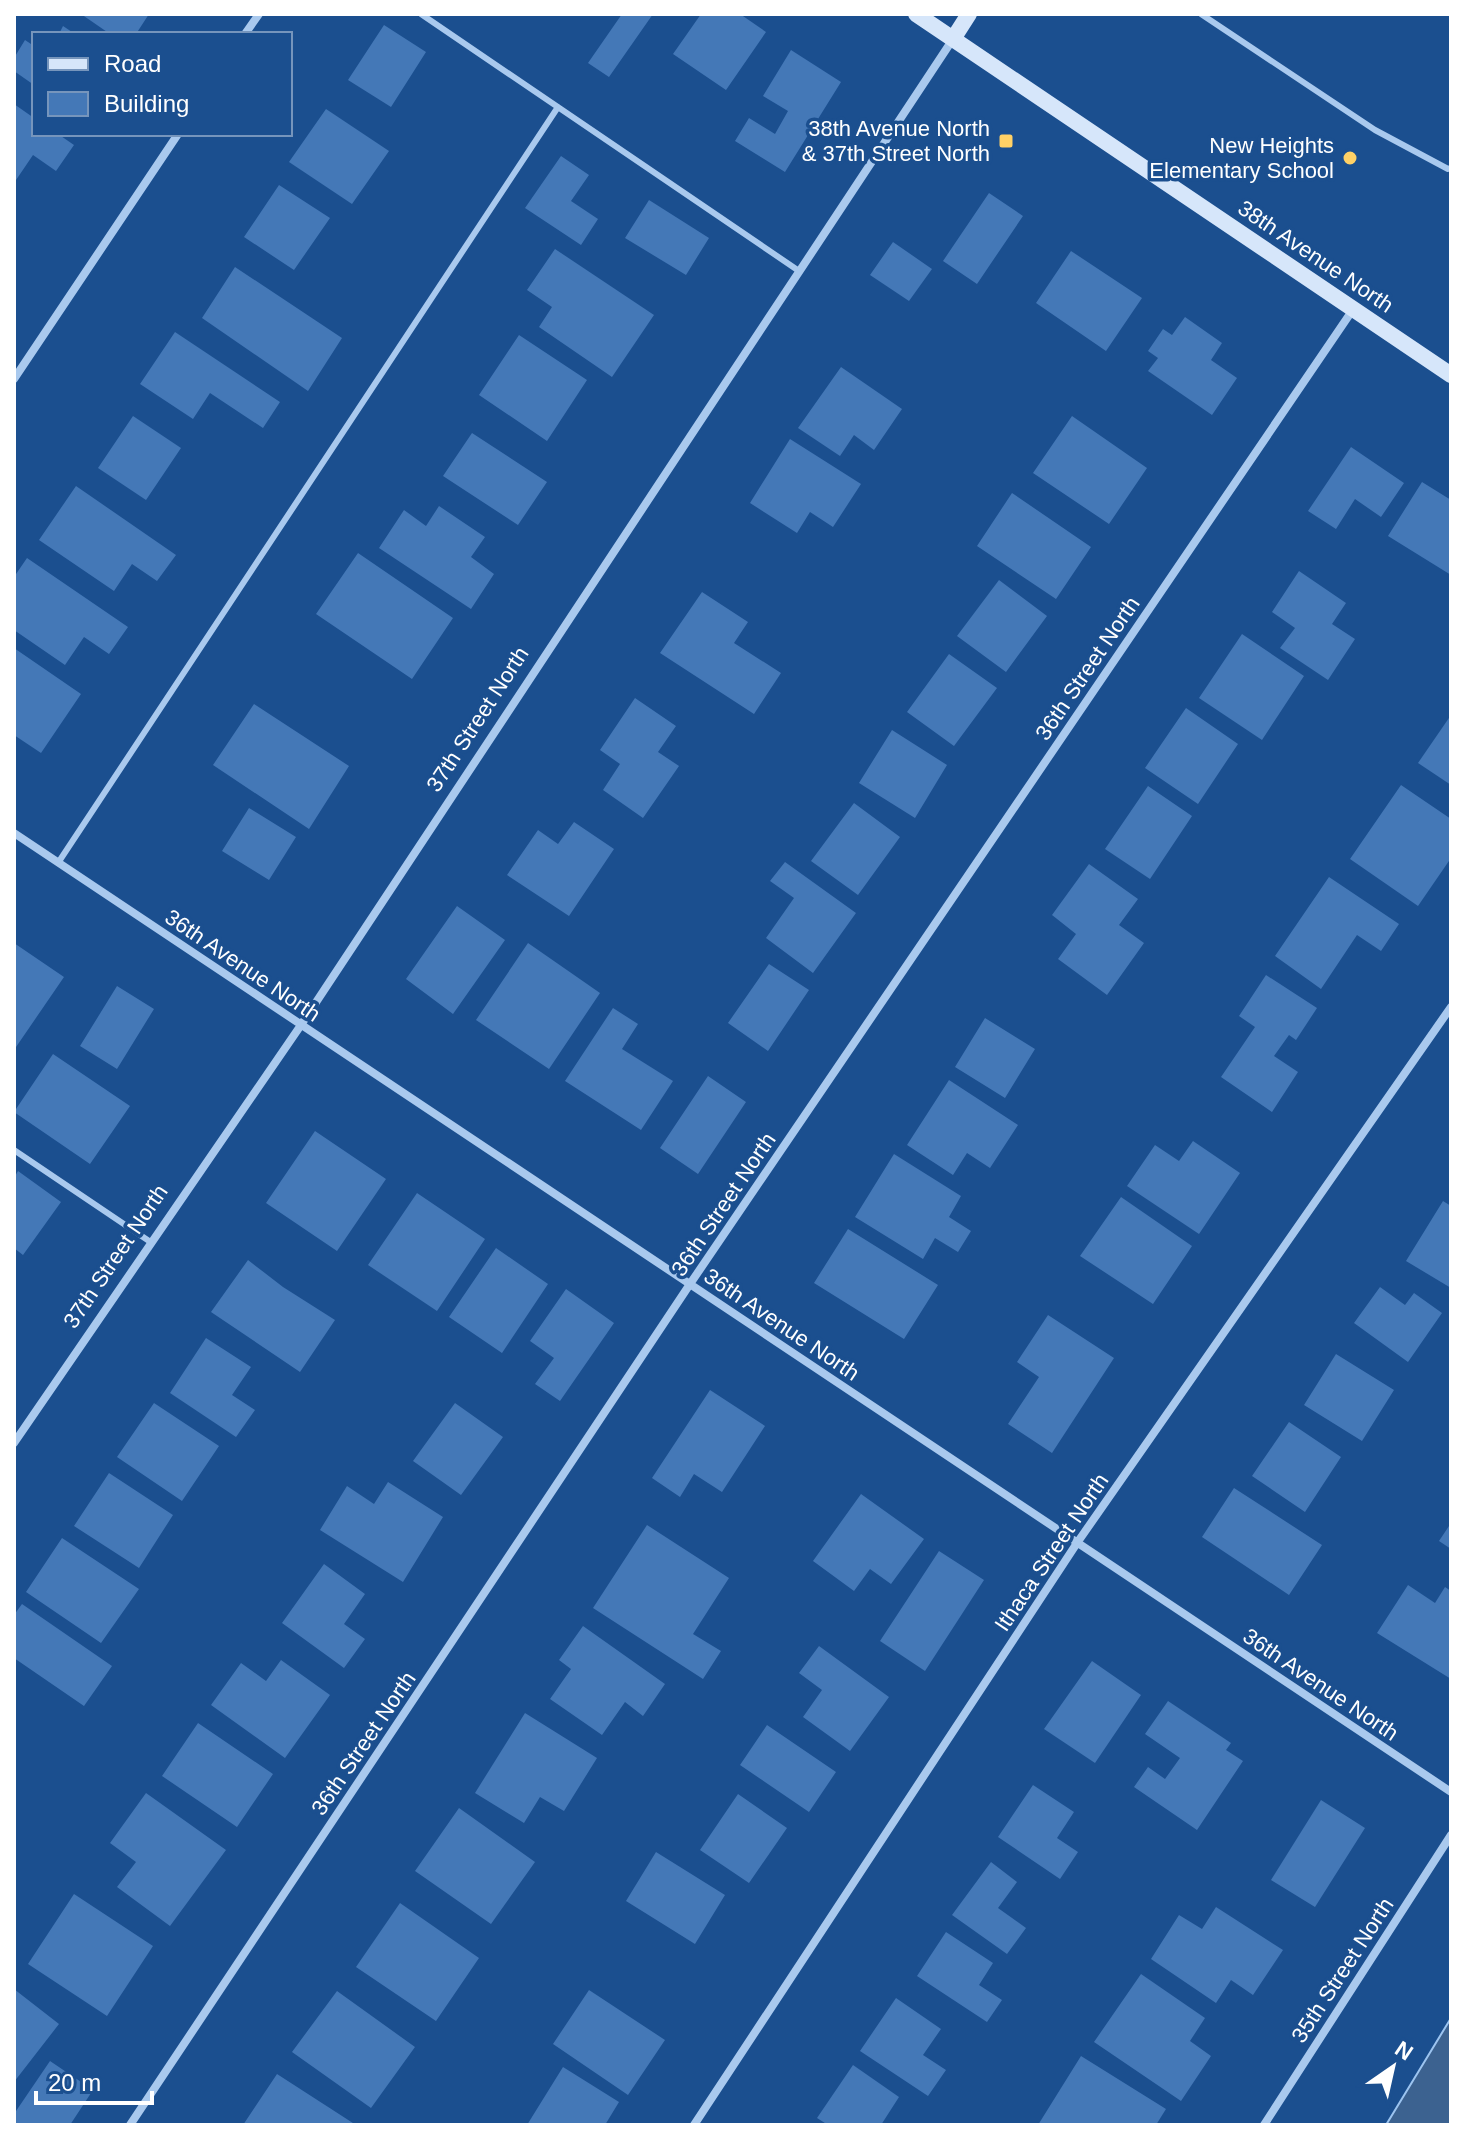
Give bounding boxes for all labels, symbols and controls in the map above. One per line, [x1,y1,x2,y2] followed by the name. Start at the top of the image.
[32,32,292,136] legend
[104,50,161,77] text: Road
[104,90,189,117] text: Building
[802,116,990,166] place label: 38th Avenue North & 37th Street North
[997,132,1015,150] marker: 38th Avenue North & 37th Street North
[1149,133,1334,183] place label: New Heights Elementary School
[1341,149,1359,167] marker: New Heights Elementary School
[1233,195,1398,318] street label: 38th Avenue North
[1030,592,1145,745] street label: 36th Street North
[421,642,534,796] street label: 37th Street North
[160,904,325,1027] street label: 36th Avenue North
[666,1128,781,1281] street label: 36th Street North
[58,1180,173,1333] street label: 37th Street North
[699,1263,864,1386] street label: 36th Avenue North
[989,1469,1113,1636] street label: Ithaca Street North
[1238,1623,1403,1746] street label: 36th Avenue North
[306,1667,421,1820] street label: 36th Street North
[1286,1893,1399,2047] street label: 35th Street North
[1353,2027,1433,2107] north arrow
[1390,2036,1417,2066] text: N
[36,2055,152,2105] scale bar
[48,2069,101,2096] text: 20 m

